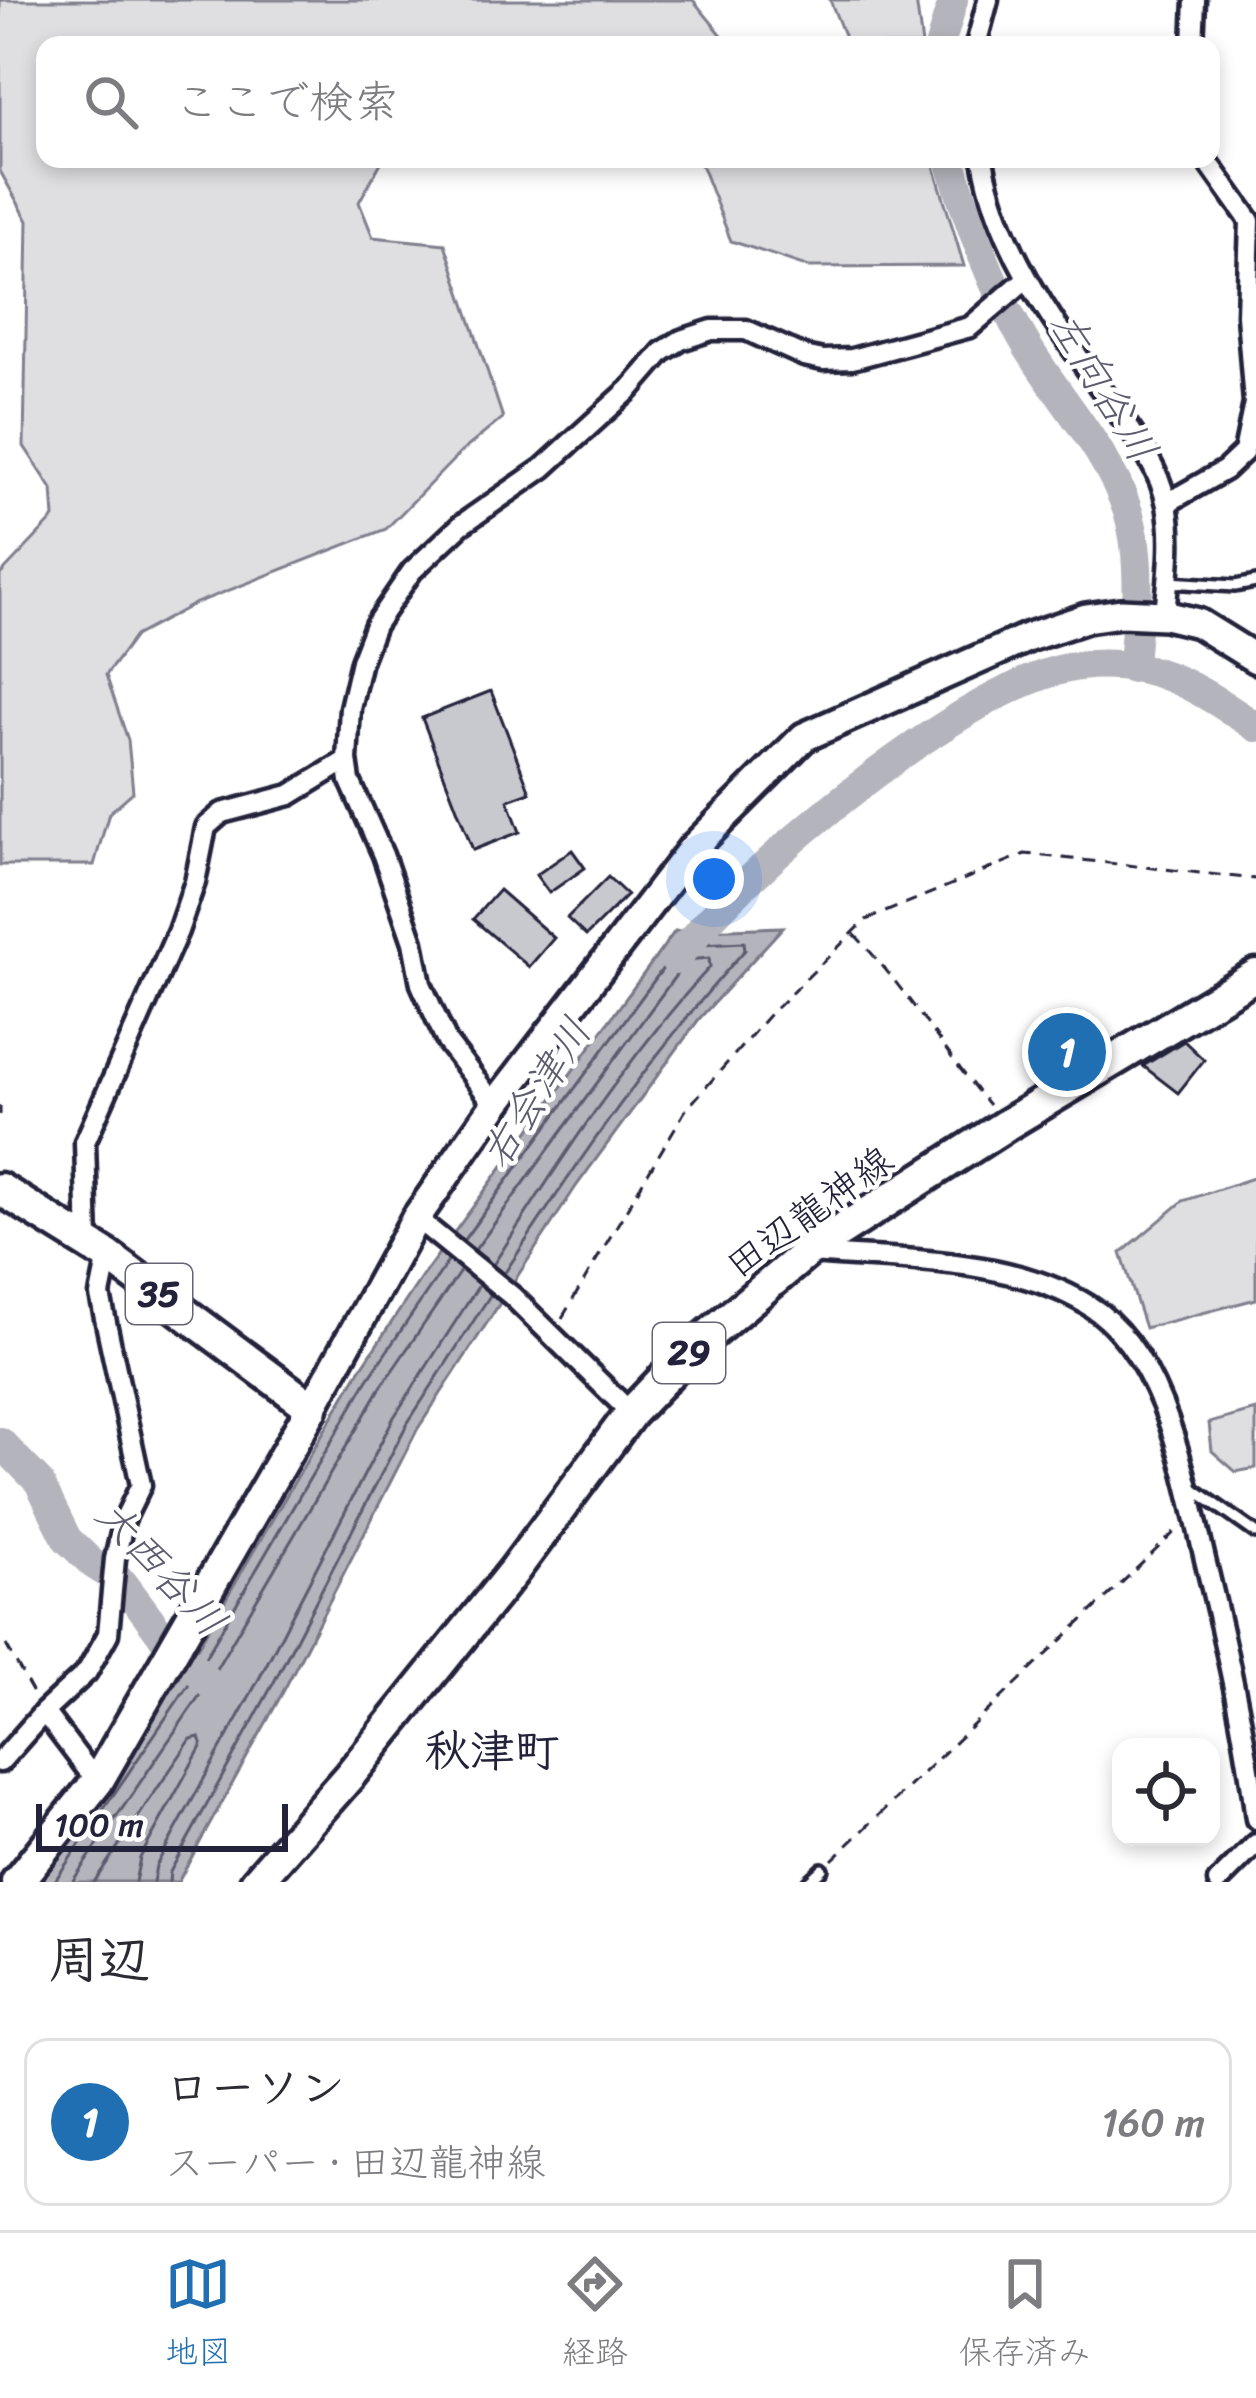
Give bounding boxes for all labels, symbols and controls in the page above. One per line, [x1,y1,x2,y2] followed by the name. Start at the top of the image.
[36,36,1220,168] search box
[174,62,399,142] text: ここで検索
[78,69,144,135] icon: search
[1028,295,1178,477] water label: 左向谷川
[684,849,744,909] your location
[460,1002,612,1184] water label: 右会津川
[1028,1007,1106,1097] pin: 1
[710,1127,908,1297] street label: 田辺龍神線
[126,1264,192,1324] road number: 35
[653,1323,725,1383] road number: 29
[77,1481,245,1655] water label: 大西谷川
[424,1711,560,1791] district label: 秋津町
[1112,1738,1220,1846] map controls
[1112,1738,1220,1846] button: locate
[54,1796,144,1854] text: 100 m
[36,1798,288,1851] scale bar
[48,1915,150,2005] text: 周辺
[165,2048,345,2128] text: ローソン
[82,2088,98,2157] text: 1
[1101,2088,1205,2157] text: 160 m
[165,2128,545,2197] text: スーパー · 田辺龍神線
[165,2251,231,2381] tab: 地図
[562,2251,628,2381] tab: 経路
[959,2251,1091,2381] tab: 保存済み

